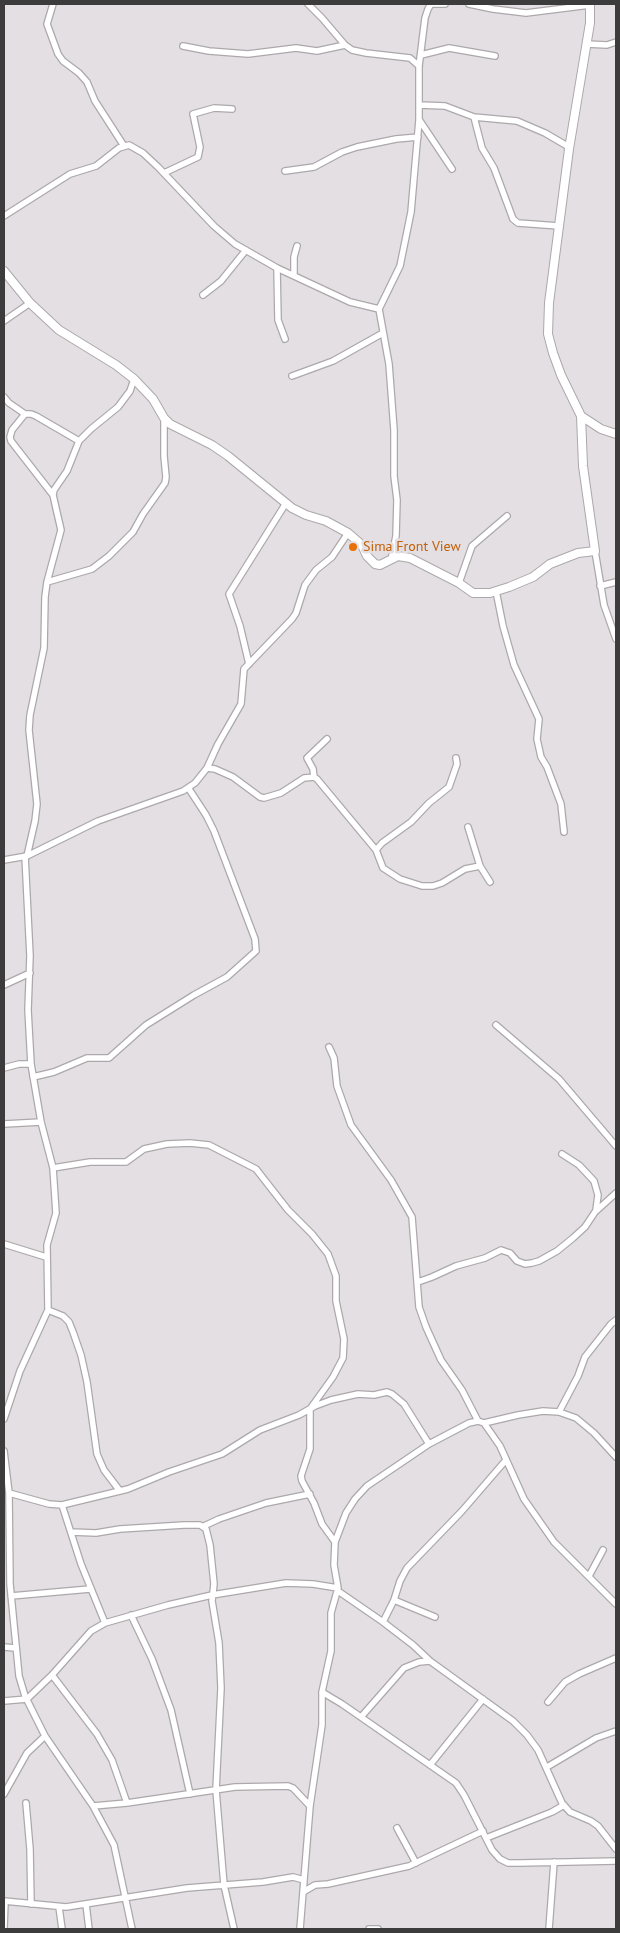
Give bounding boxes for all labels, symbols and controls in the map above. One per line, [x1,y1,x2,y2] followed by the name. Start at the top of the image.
[363,539,461,555] place label: Sima Front View
[347,541,359,553] marker: Sima Front View

